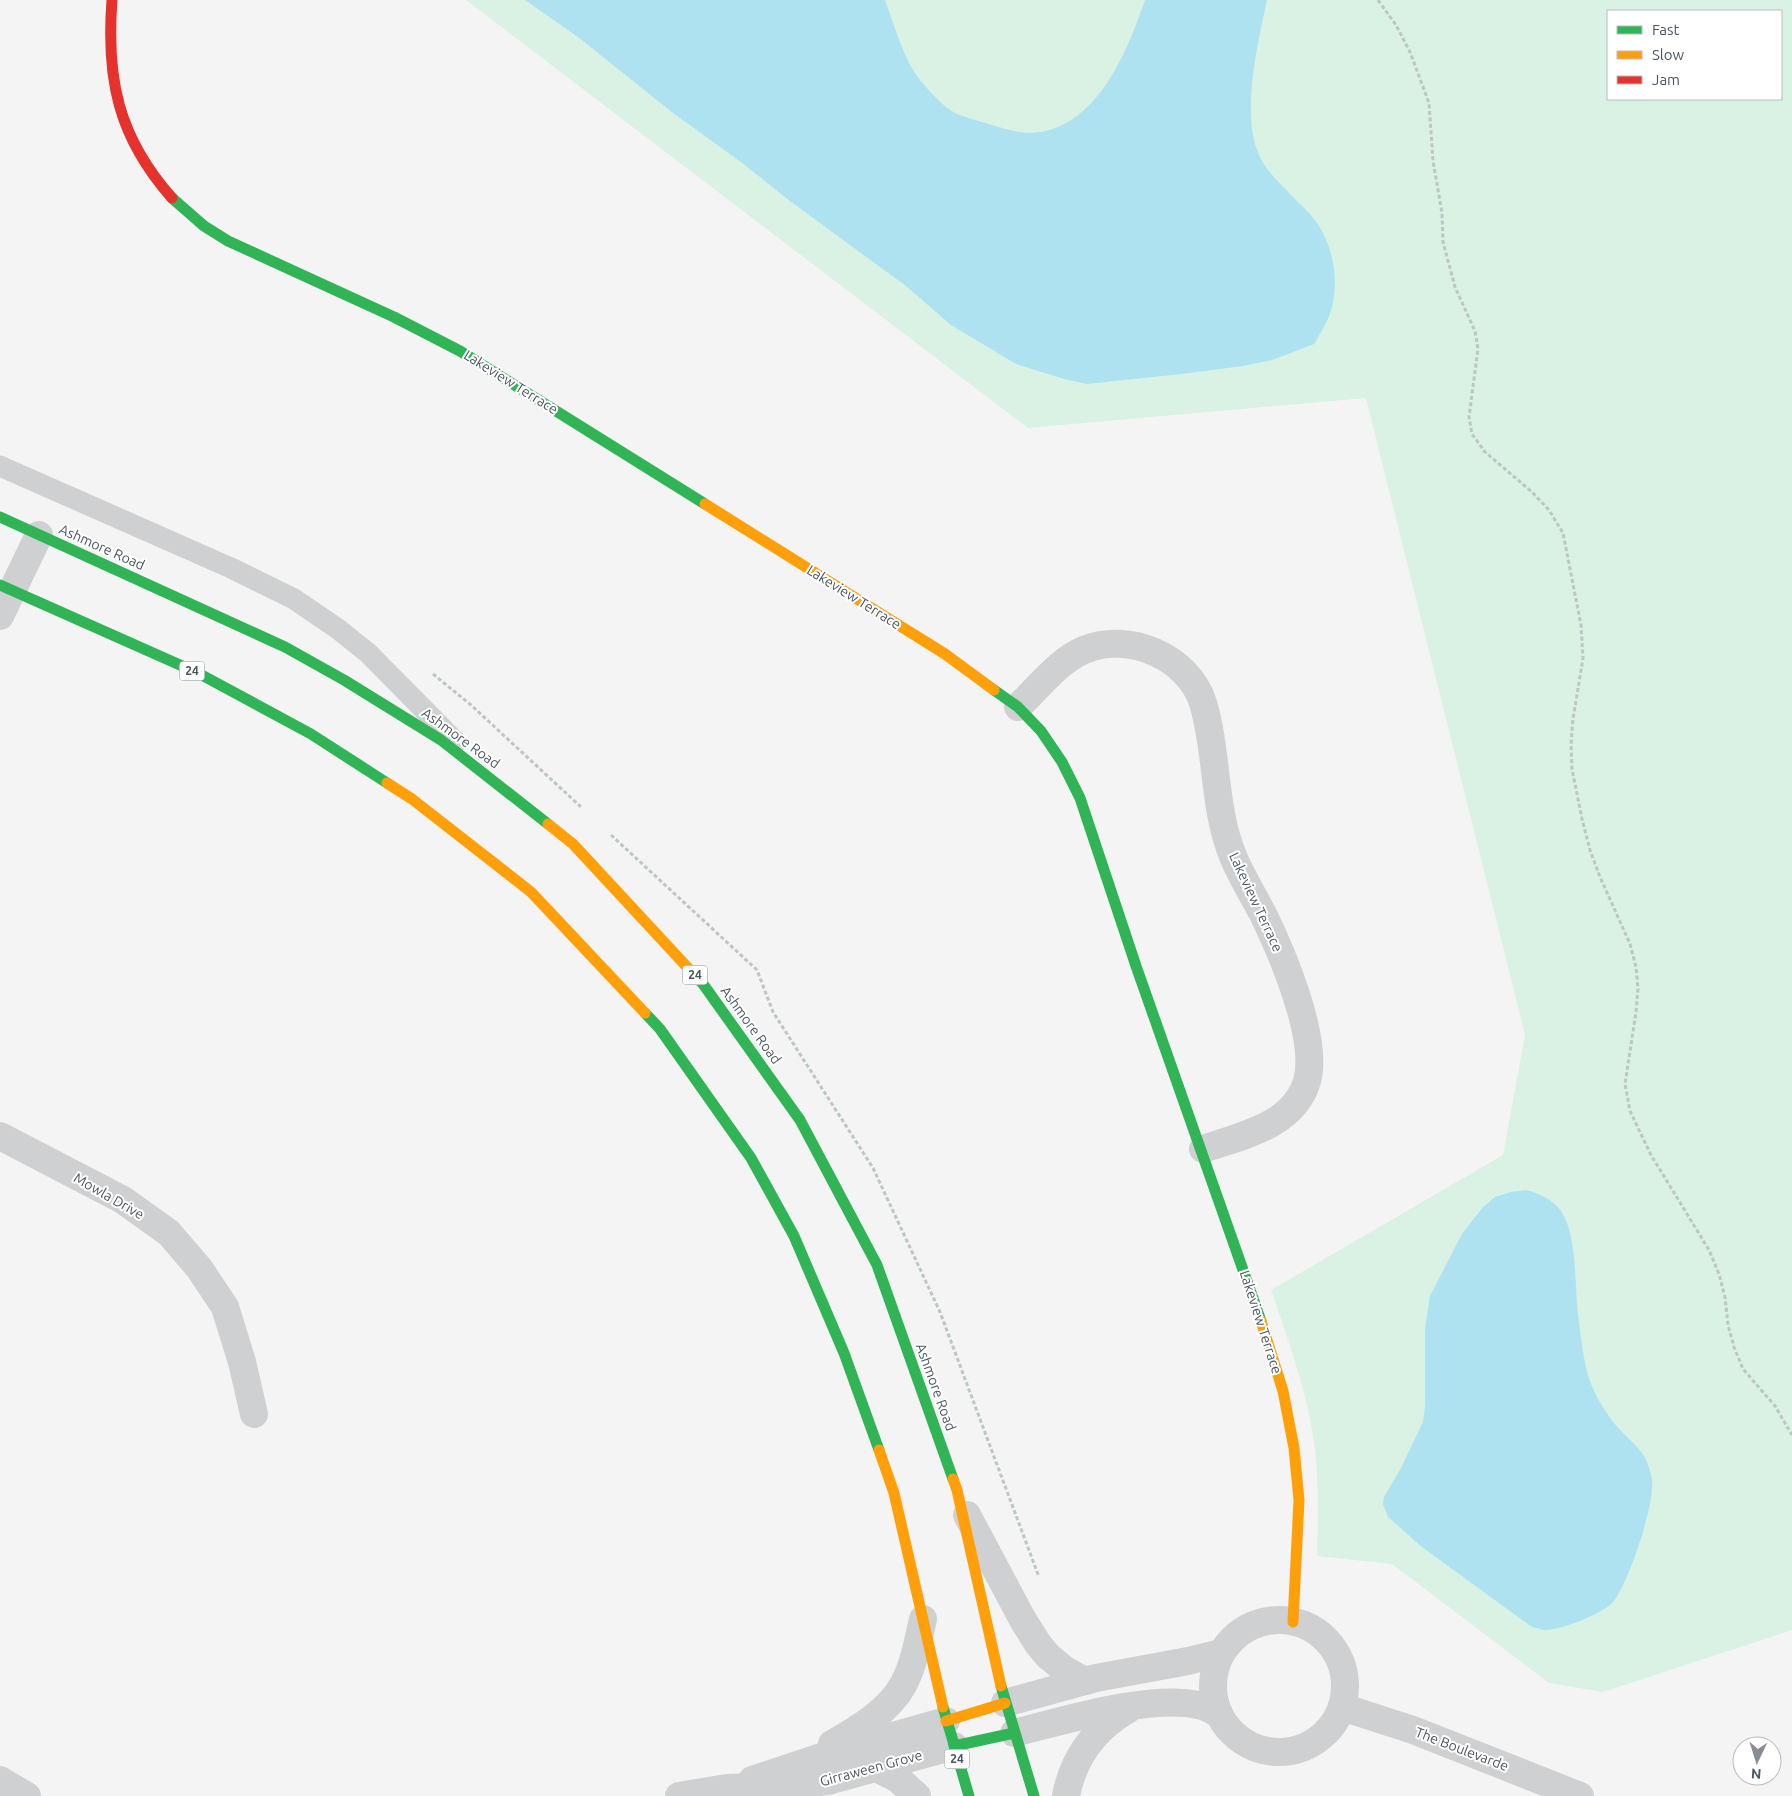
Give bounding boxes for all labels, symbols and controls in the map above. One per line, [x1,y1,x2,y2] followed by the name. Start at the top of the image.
[1607,10,1782,100] legend
[1652,21,1680,38] text: Fast
[1652,46,1685,63] text: Slow
[1652,71,1680,88] text: Jam
[461,347,561,417] street label: Lakeview Terrace
[57,521,147,573] street label: Ashmore Road
[804,562,904,632] street label: Lakeview Terrace
[180,661,204,680] road number: 24
[419,704,503,772] street label: Ashmore Road
[1226,850,1286,954] street label: Lakeview Terrace
[682,966,708,984] road number: 24
[717,983,785,1067] street label: Ashmore Road
[71,1169,147,1223] street label: Mowla Drive
[1237,1268,1285,1376] street label: Lakeview Terrace
[913,1341,959,1433] street label: Ashmore Road
[1413,1724,1511,1774] street label: The Boulevarde
[1732,1736,1782,1786] north arrow
[818,1747,924,1789] street label: Girraween Grove
[944,1750,970,1768] road number: 24
[1750,1766,1762,1782] text: N

